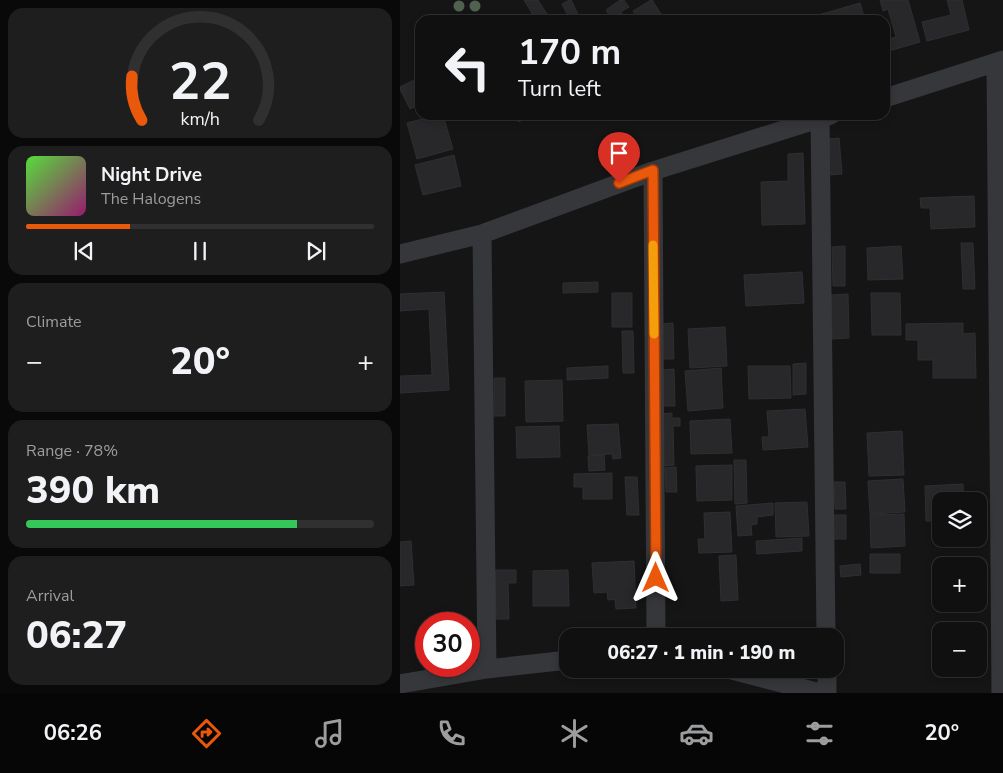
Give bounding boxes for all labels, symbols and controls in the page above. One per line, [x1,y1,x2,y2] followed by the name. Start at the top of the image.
[518,29,621,76] text: 170 m
[435,35,500,100] icon: left
[169,46,231,117] text: 22
[518,74,601,104] text: Turn left
[180,107,220,131] text: km/h
[598,132,640,183] pin
[605,139,633,167] icon: arrive
[101,162,202,188] text: Night Drive
[101,188,201,210] text: The Halogens
[70,237,98,265] icon: previous
[186,237,214,265] icon: pause
[302,237,330,265] icon: next
[26,311,81,333] text: Climate
[170,336,230,387] text: 20°
[26,343,43,381] text: −
[357,343,374,381] text: +
[26,440,118,462] text: Range · 78%
[26,465,160,516] text: 390 km
[932,492,987,677] map controls
[932,492,987,547] button: layers
[629,551,681,603] position arrow
[932,557,987,612] button: +
[26,585,74,607] text: Arrival
[26,610,127,661] text: 06:27
[415,612,480,677] speed limit sign: 30
[932,622,987,677] button: −
[608,640,795,666] text: 06:27 · 1 min · 190 m
[189,716,224,751] icon: directions
[312,716,347,751] icon: music
[434,716,469,751] icon: phone
[557,716,592,751] icon: climate
[679,716,714,751] icon: car
[802,716,837,751] icon: filters
[44,718,102,748] text: 06:26
[924,718,959,748] text: 20°

